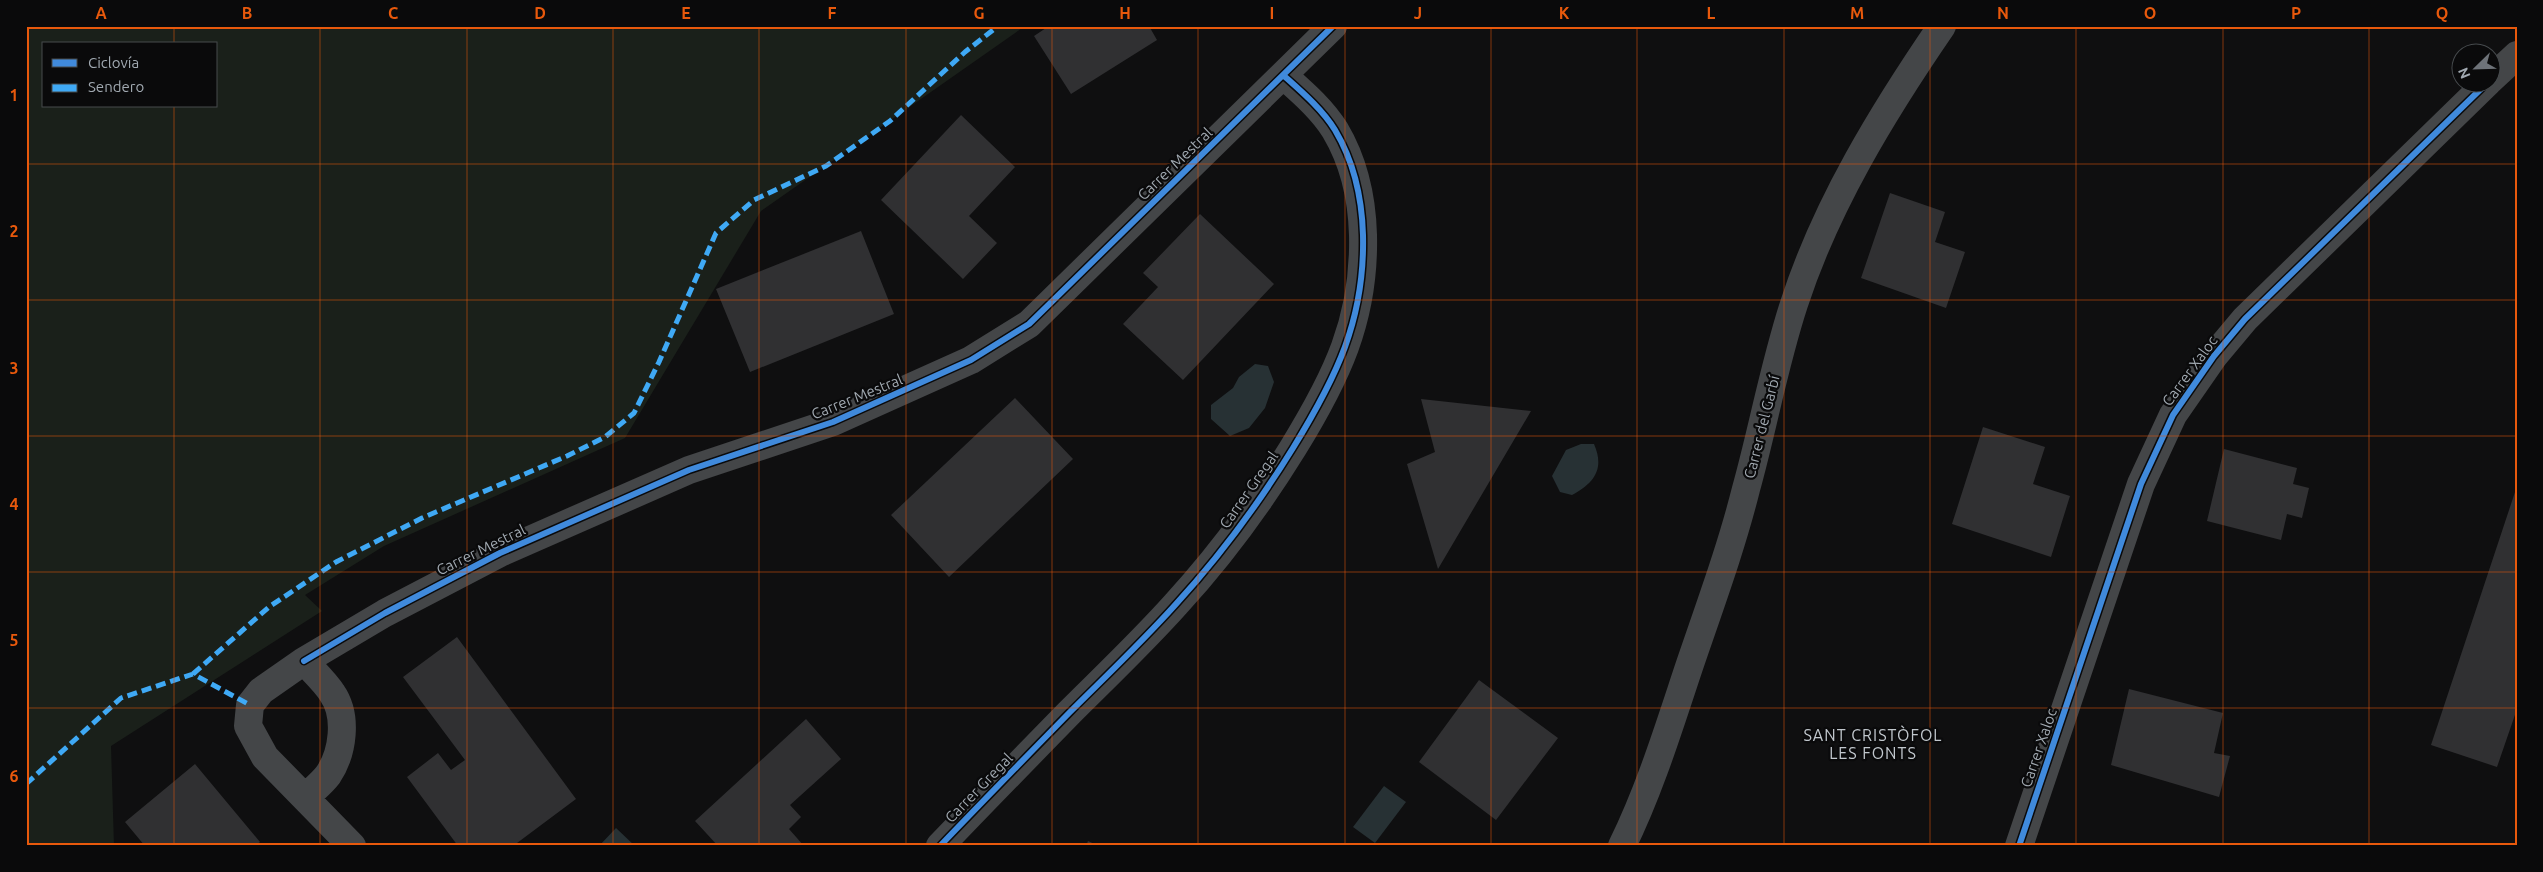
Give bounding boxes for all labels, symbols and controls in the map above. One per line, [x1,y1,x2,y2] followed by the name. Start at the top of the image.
[95,4,107,22] text: A
[242,4,252,22] text: B
[388,4,398,22] text: C
[534,4,546,22] text: D
[681,4,691,22] text: E
[828,4,837,22] text: F
[973,4,985,22] text: G
[1119,4,1131,22] text: H
[1270,4,1274,22] text: I
[1414,4,1422,22] text: J
[1559,4,1570,22] text: K
[1707,4,1716,22] text: L
[1850,4,1864,22] text: M
[1997,4,2009,22] text: N
[2144,4,2156,22] text: O
[2291,4,2301,22] text: P
[2436,4,2448,22] text: Q
[42,42,218,108] legend
[2450,42,2500,92] north arrow
[88,54,139,71] text: Ciclovía
[2455,65,2473,81] text: N
[88,78,144,95] text: Sendero
[9,86,19,104] text: 1
[1134,124,1215,203] street label: Carrer Mestral
[9,222,19,240] text: 2
[2159,332,2221,409] street label: Carrer Xaloc
[9,359,19,377] text: 3
[809,371,905,423] street label: Carrer Mestral
[1740,373,1783,480] street label: Carrer del Garbí
[1216,448,1281,531] street label: Carrer Gregal
[9,495,19,513] text: 4
[434,521,528,578] street label: Carrer Mestral
[9,631,19,649] text: 5
[2017,706,2060,789] street label: Carrer Xaloc
[1803,725,1943,762] district label: SANT CRISTÒFOL LES FONTS
[941,749,1016,826] street label: Carrer Gregal
[9,767,19,785] text: 6

